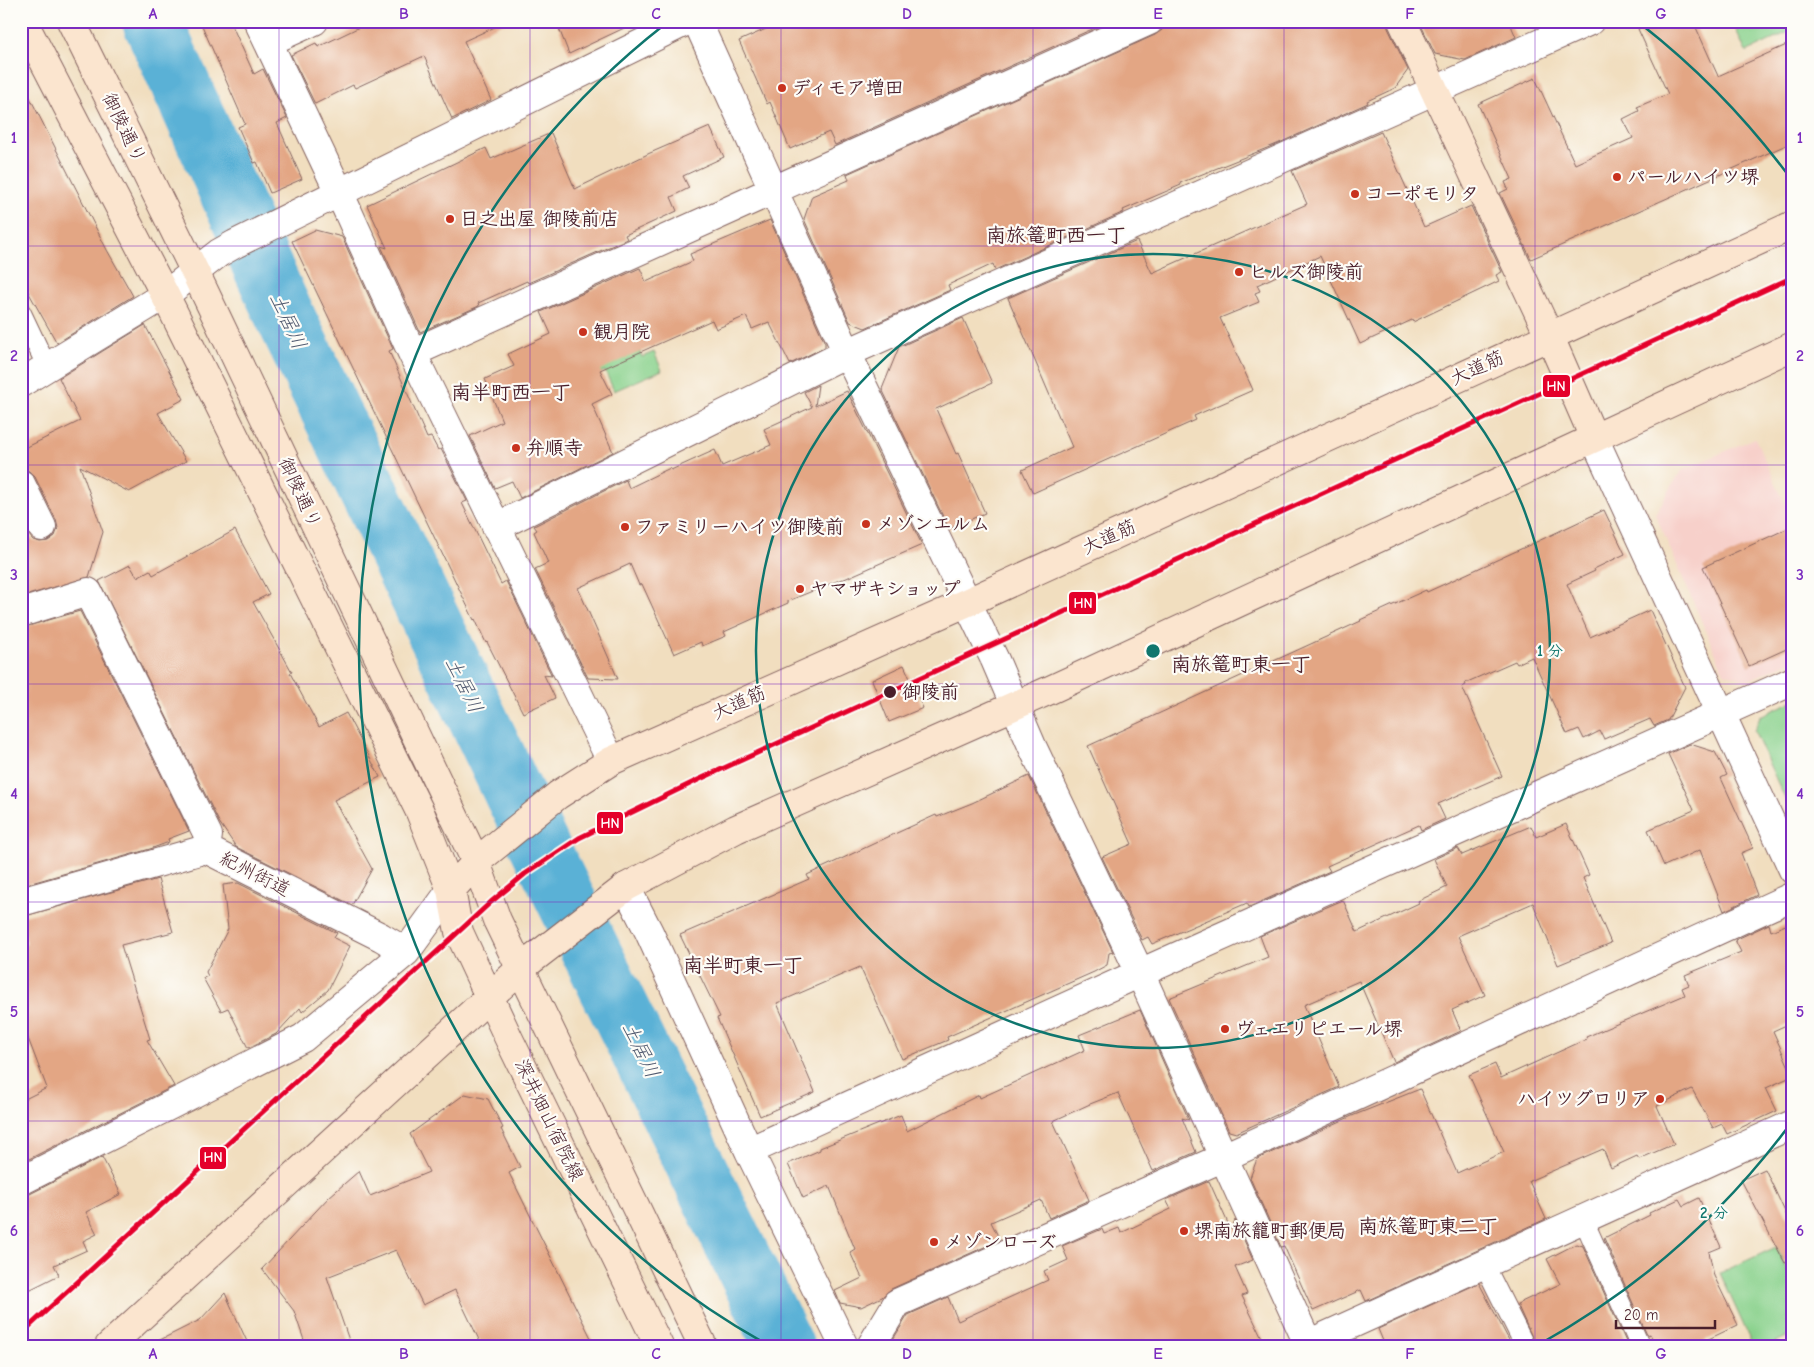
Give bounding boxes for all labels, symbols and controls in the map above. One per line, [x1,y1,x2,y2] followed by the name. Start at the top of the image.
[149,5,158,23] text: A
[399,5,409,23] text: B
[651,5,661,23] text: C
[902,5,912,23] text: D
[1153,5,1163,23] text: E
[1405,5,1415,23] text: F
[1655,5,1667,23] text: G
[792,77,904,99] place label: ディモア増田
[776,82,788,94] marker: ディモア増田
[97,89,151,167] street label: 御陵通り
[11,129,17,147] text: 1
[1797,129,1803,147] text: 1
[1627,166,1759,188] place label: パールハイツ堺
[1611,171,1623,183] marker: パールハイツ堺
[1365,183,1479,205] place label: コーポモリタ
[1349,188,1361,200] marker: コーポモリタ
[460,208,619,230] place label: 日之出屋 御陵前店
[444,213,456,225] marker: 日之出屋 御陵前店
[986,224,1126,247] district label: 南旅篭町西一丁
[1249,261,1363,283] place label: ヒルズ御陵前
[1233,266,1245,278] marker: ヒルズ御陵前
[265,289,311,353] water label: 土居川
[593,321,650,343] place label: 観月院
[577,326,589,338] marker: 観月院
[1447,346,1507,390] street label: 大道筋
[10,347,18,365] text: 2
[1796,347,1804,365] text: 2
[1542,374,1571,398] line badge: HN
[1546,378,1566,395] text: HN
[451,381,571,404] district label: 南半町西一丁
[526,437,583,459] place label: 弁順寺
[510,442,522,454] marker: 弁順寺
[274,454,326,532] street label: 御陵通り
[876,513,990,535] place label: メゾンエルム
[1079,515,1139,559] street label: 大道筋
[635,516,844,538] place label: ファミリーハイツ御陵前
[860,518,872,530] marker: メゾンエルム
[619,521,631,533] marker: ファミリーハイツ御陵前
[10,566,18,584] text: 3
[1796,566,1804,584] text: 3
[810,578,960,600] place label: ヤマザキショップ
[794,583,806,595] marker: ヤマザキショップ
[1068,591,1097,615] line badge: HN
[1073,595,1093,612] text: HN
[1144,642,1162,660] centre of rings
[1537,642,1563,660] text: 1 分
[441,653,487,717] water label: 土居川
[1171,653,1311,676] district label: 南旅篭町東一丁
[708,681,770,725] street label: 大道筋
[902,681,959,703] place label: 御陵前
[882,684,898,700] marker: 御陵前
[10,785,18,803] text: 4
[1796,785,1804,803] text: 4
[596,811,624,835] line badge: HN
[600,815,620,832] text: HN
[216,847,294,901] street label: 紀州街道
[683,954,803,977] district label: 南半町東一丁
[10,1003,18,1021] text: 5
[1796,1003,1804,1021] text: 5
[618,1018,664,1082] water label: 土居川
[1235,1018,1403,1040] place label: ヴェエリピエール堺
[1219,1023,1231,1035] marker: ヴェエリピエール堺
[510,1055,588,1185] street label: 深井畑山宿院線
[1517,1088,1650,1110] place label: ハイツグロリア
[1654,1093,1666,1105] marker: ハイツグロリア
[199,1146,227,1170] line badge: HN
[203,1149,223,1166] text: HN
[1700,1204,1728,1222] text: 2 分
[1358,1215,1498,1238] district label: 南旅篭町東二丁
[1194,1220,1346,1242] place label: 堺南旅籠町郵便局
[10,1222,18,1240] text: 6
[1796,1222,1804,1240] text: 6
[1178,1225,1190,1237] marker: 堺南旅籠町郵便局
[944,1231,1056,1253] place label: メゾンローズ
[928,1236,940,1248] marker: メゾンローズ
[1616,1297,1715,1329] scale bar
[1624,1306,1658,1324] text: 20 m
[149,1345,158,1363] text: A
[399,1345,409,1363] text: B
[651,1345,661,1363] text: C
[902,1345,912,1363] text: D
[1153,1345,1163,1363] text: E
[1405,1345,1415,1363] text: F
[1655,1345,1667,1363] text: G

